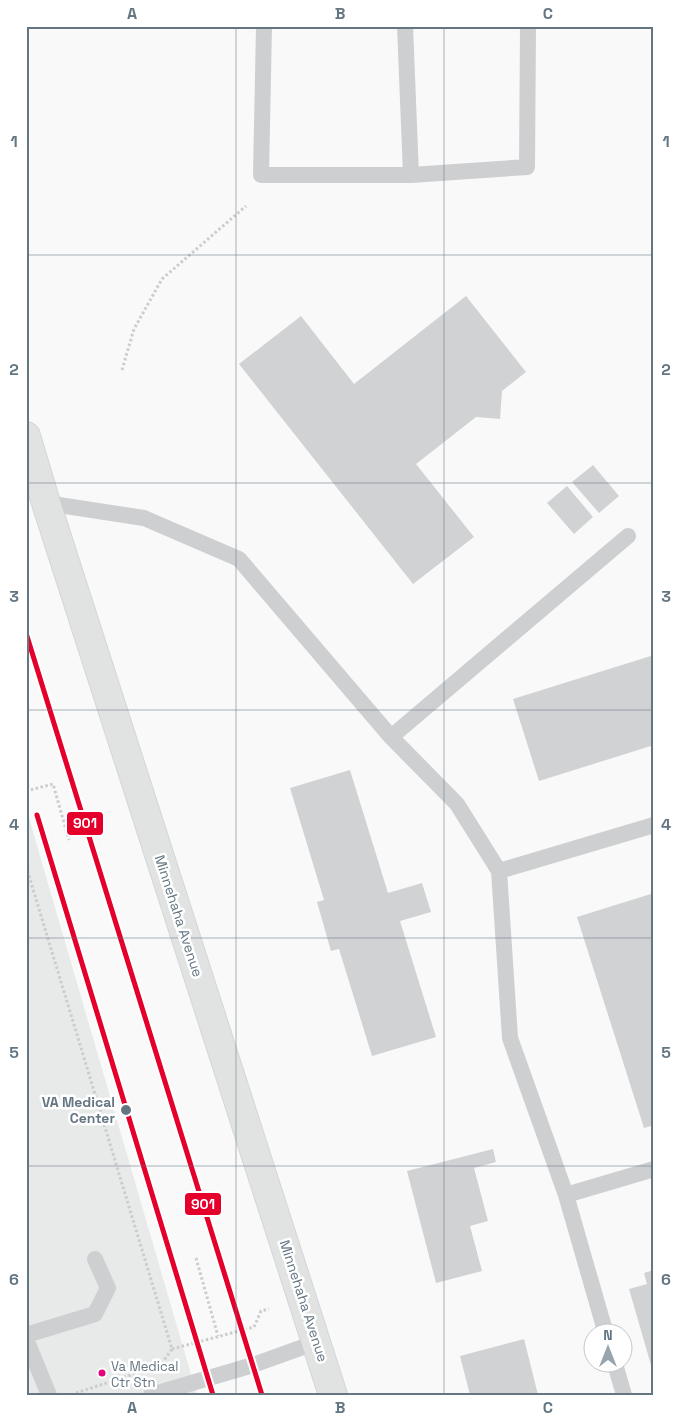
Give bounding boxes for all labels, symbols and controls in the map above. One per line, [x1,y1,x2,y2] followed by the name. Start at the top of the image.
[127,3,137,24] text: A
[335,3,345,24] text: B
[543,3,553,24] text: C
[10,131,18,152] text: 1
[662,131,670,152] text: 1
[9,359,19,380] text: 2
[661,359,671,380] text: 2
[9,586,19,607] text: 3
[661,586,671,607] text: 3
[66,811,104,836] line badge: 901
[9,814,19,835] text: 4
[73,814,97,832] text: 901
[661,814,671,835] text: 4
[151,853,207,979] street label: Minnehaha Avenue
[9,1042,19,1063] text: 5
[661,1042,671,1063] text: 5
[42,1093,115,1127] place label: VA Medical Center
[119,1103,133,1117] marker: VA Medical Center
[184,1192,222,1216] line badge: 901
[191,1195,215,1213] text: 901
[276,1238,332,1364] street label: Minnehaha Avenue
[9,1269,19,1290] text: 6
[661,1269,671,1290] text: 6
[582,1324,632,1374] north arrow
[603,1326,613,1344] text: N
[111,1358,178,1391] place label: Va Medical Ctr Stn
[97,1368,107,1378] marker: Va Medical Ctr Stn
[127,1397,137,1418] text: A
[335,1397,345,1418] text: B
[543,1397,553,1418] text: C

